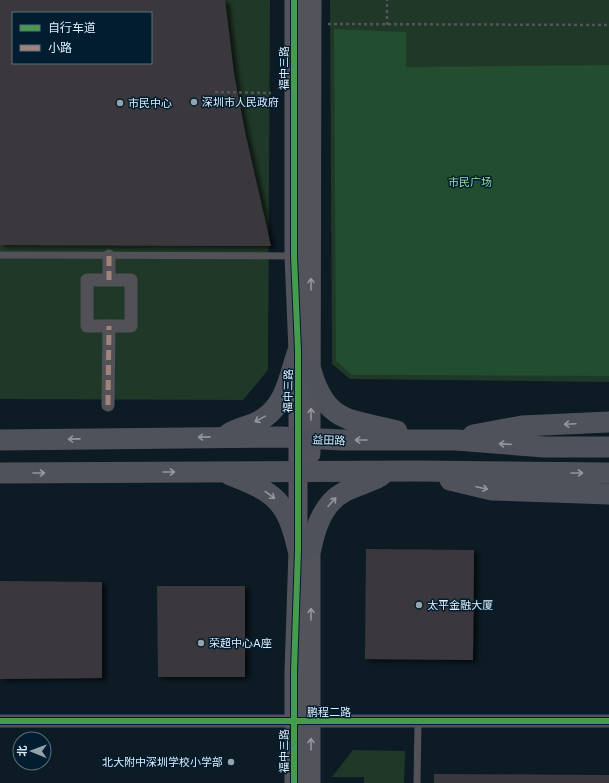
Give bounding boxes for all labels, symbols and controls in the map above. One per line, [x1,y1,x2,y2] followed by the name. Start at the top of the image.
[12,12,152,64] legend
[48,21,96,35] text: 自行车道
[48,41,72,55] text: 小路
[278,46,290,90] street label: 福中三路
[202,96,279,108] place label: 深圳市人民政府
[128,97,172,109] place label: 市民中心
[189,97,199,107] marker: 深圳市人民政府
[115,98,125,108] marker: 市民中心
[448,176,492,188] park label: 市民广场
[307,278,315,291] one-way arrow
[282,369,294,413] street label: 福中三路
[307,408,315,421] one-way arrow
[254,416,266,423] one-way arrow
[564,420,577,427] one-way arrow
[198,433,211,441] one-way arrow
[312,433,346,447] street label: 益田路
[68,435,81,443] one-way arrow
[355,436,368,444] one-way arrow
[499,440,512,447] one-way arrow
[162,468,175,476] one-way arrow
[32,469,45,477] one-way arrow
[570,469,583,477] one-way arrow
[475,484,488,492] one-way arrow
[264,491,275,499] one-way arrow
[328,497,337,507] one-way arrow
[427,599,493,611] place label: 太平金融大厦
[414,600,424,610] marker: 太平金融大厦
[307,608,315,621] one-way arrow
[209,637,272,649] place label: 荣超中心A座
[196,638,206,648] marker: 荣超中心A座
[307,706,351,718] street label: 鹏程二路
[278,729,290,773] street label: 福中三路
[12,731,52,771] north arrow
[307,738,315,751] one-way arrow
[16,745,28,756] text: 北
[102,756,223,768] place label: 北大附中深圳学校小学部
[226,757,236,767] marker: 北大附中深圳学校小学部

